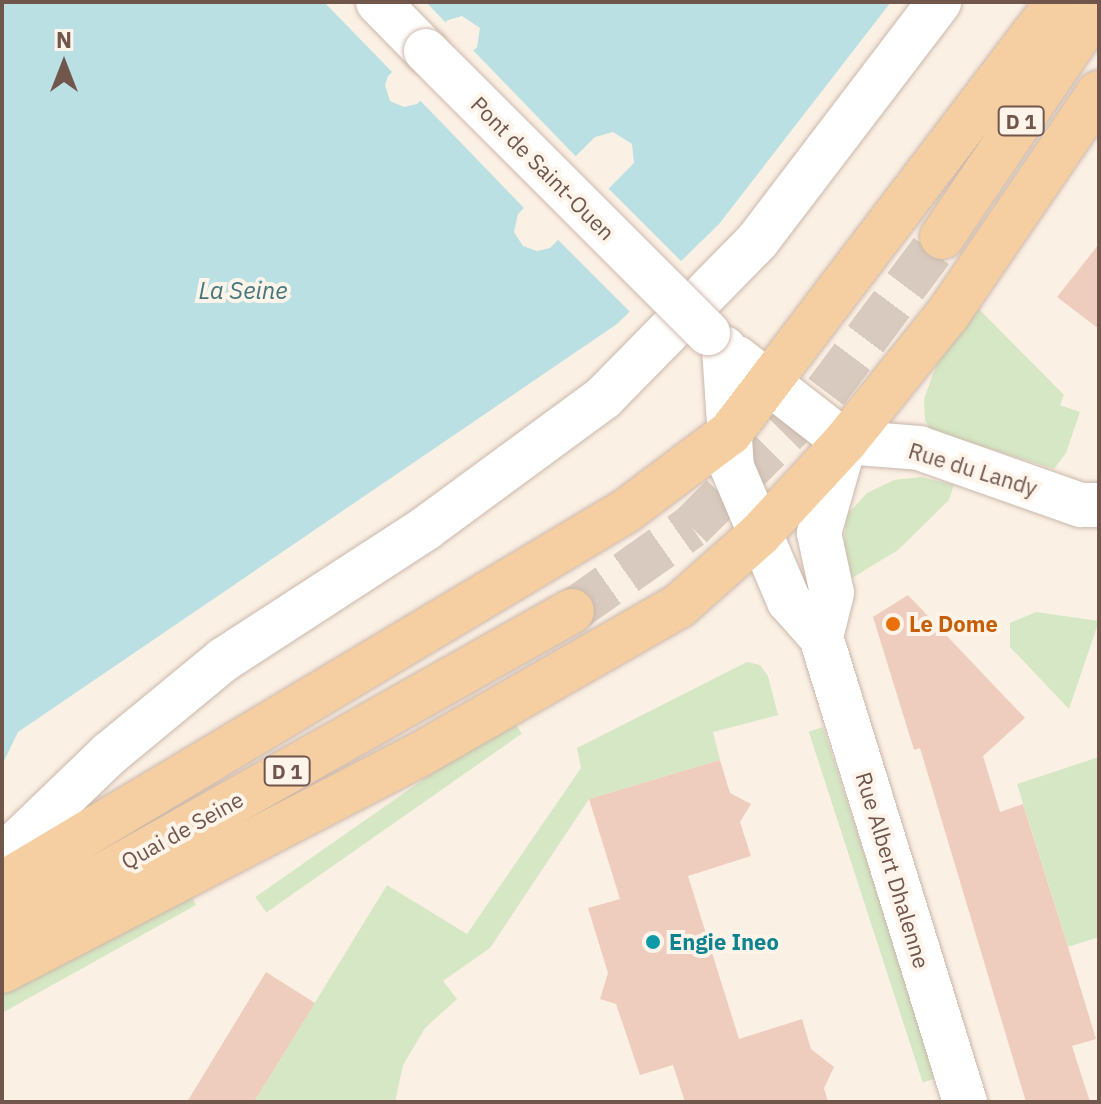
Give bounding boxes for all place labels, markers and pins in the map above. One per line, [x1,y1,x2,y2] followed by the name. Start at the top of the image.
[909,611,998,637] place label: Le Dome
[884,615,902,633] marker: Le Dome
[669,929,779,955] place label: Engie Ineo
[644,933,662,951] marker: Engie Ineo

